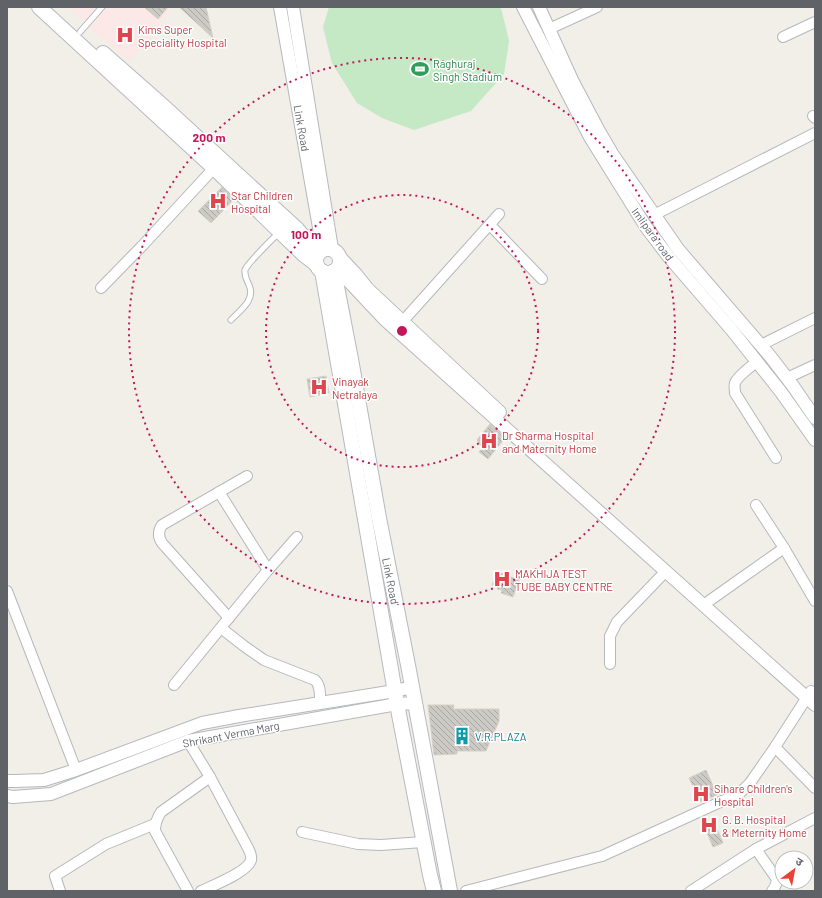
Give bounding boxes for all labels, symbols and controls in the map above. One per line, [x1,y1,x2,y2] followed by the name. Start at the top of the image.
[138,23,227,49] place label: Kims Super Speciality Hospital
[115,25,135,45] hospital icon: Kims Super Speciality Hospital
[433,57,502,83] place label: Raghuraj Singh Stadium
[410,59,430,79] sports icon: Raghuraj Singh Stadium
[292,104,312,152] street label: Link Road
[193,130,225,144] text: 200 m
[231,189,293,215] place label: Star Children Hospital
[208,191,228,211] hospital icon: Star Children Hospital
[629,205,677,263] street label: Imlipara road
[291,227,321,241] text: 100 m
[395,324,409,338] centre of rings
[332,375,378,401] place label: Vinayak Netralaya
[309,377,329,397] hospital icon: Vinayak Netralaya
[502,429,597,455] place label: Dr Sharma Hospital and Maternity Home
[479,431,499,451] hospital icon: Dr Sharma Hospital and Maternity Home
[380,557,402,605] street label: Link Road
[515,567,613,593] place label: MAKHIJA TEST TUBE BABY CENTRE
[492,569,512,589] hospital icon: MAKHIJA TEST TUBE BABY CENTRE
[182,718,281,750] street label: Shrikant Verma Marg
[452,726,472,746] building icon: V.R.PLAZA
[475,730,527,743] place label: V.R.PLAZA
[714,782,793,808] place label: Sihare Children's Hospital
[691,784,711,804] hospital icon: Sihare Children's Hospital
[722,813,807,839] place label: G. B. Hospital & Meternity Home
[699,815,719,835] hospital icon: G. B. Hospital & Meternity Home
[774,850,814,890] north arrow
[793,854,806,869] text: उ

